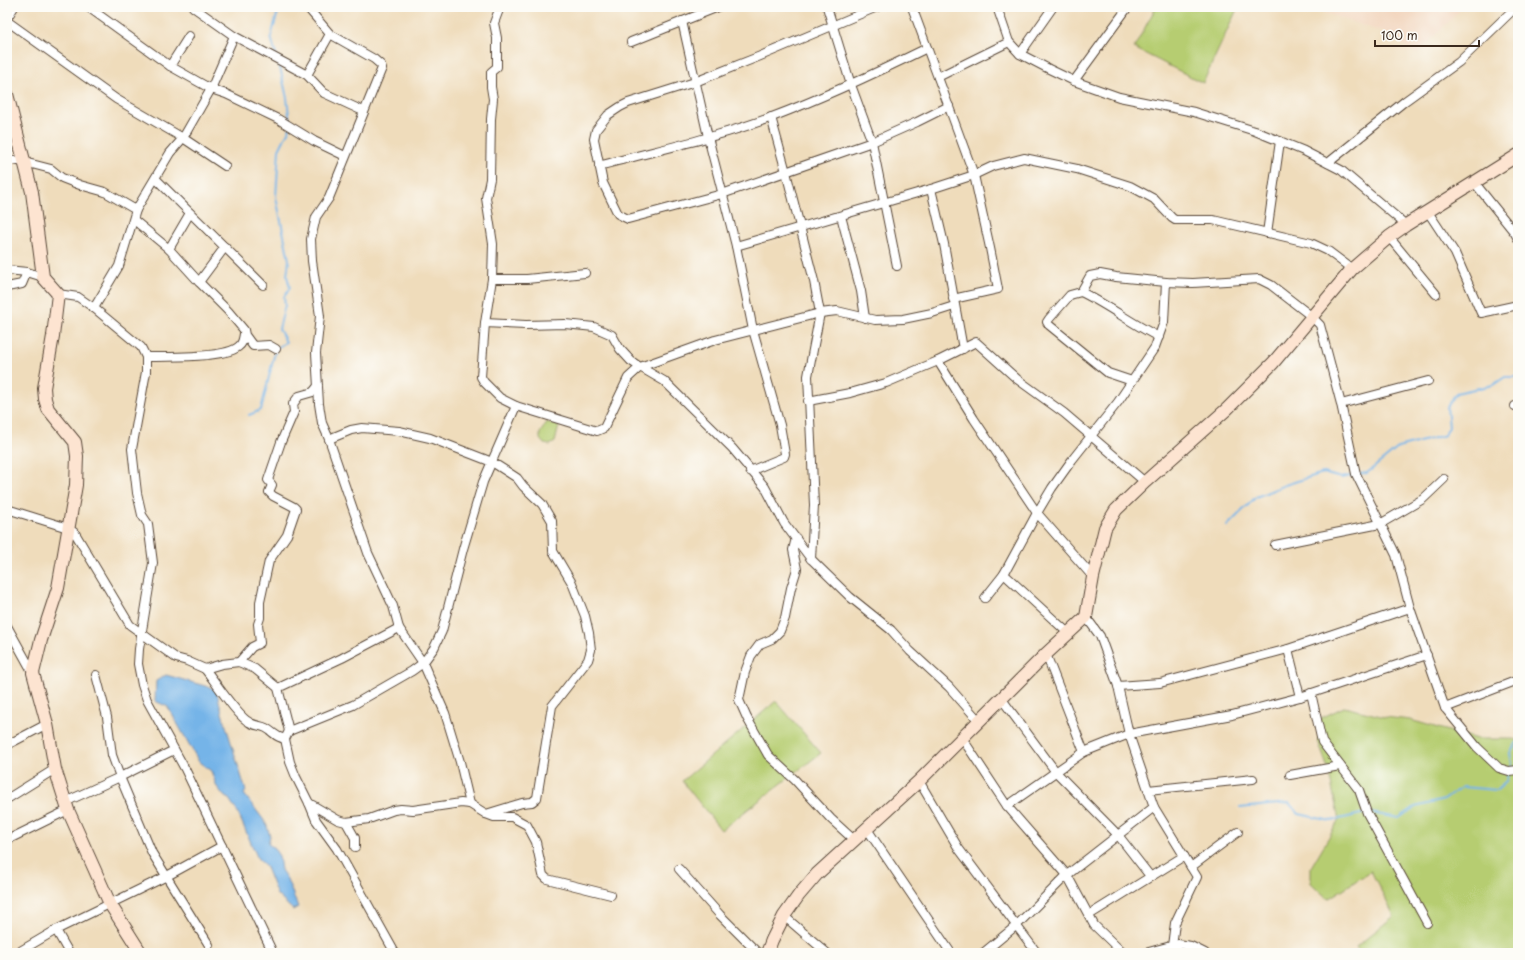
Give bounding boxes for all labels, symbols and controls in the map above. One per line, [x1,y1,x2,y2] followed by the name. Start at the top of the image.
[1375,22,1479,48] scale bar
[1381,26,1418,44] text: 100 m

